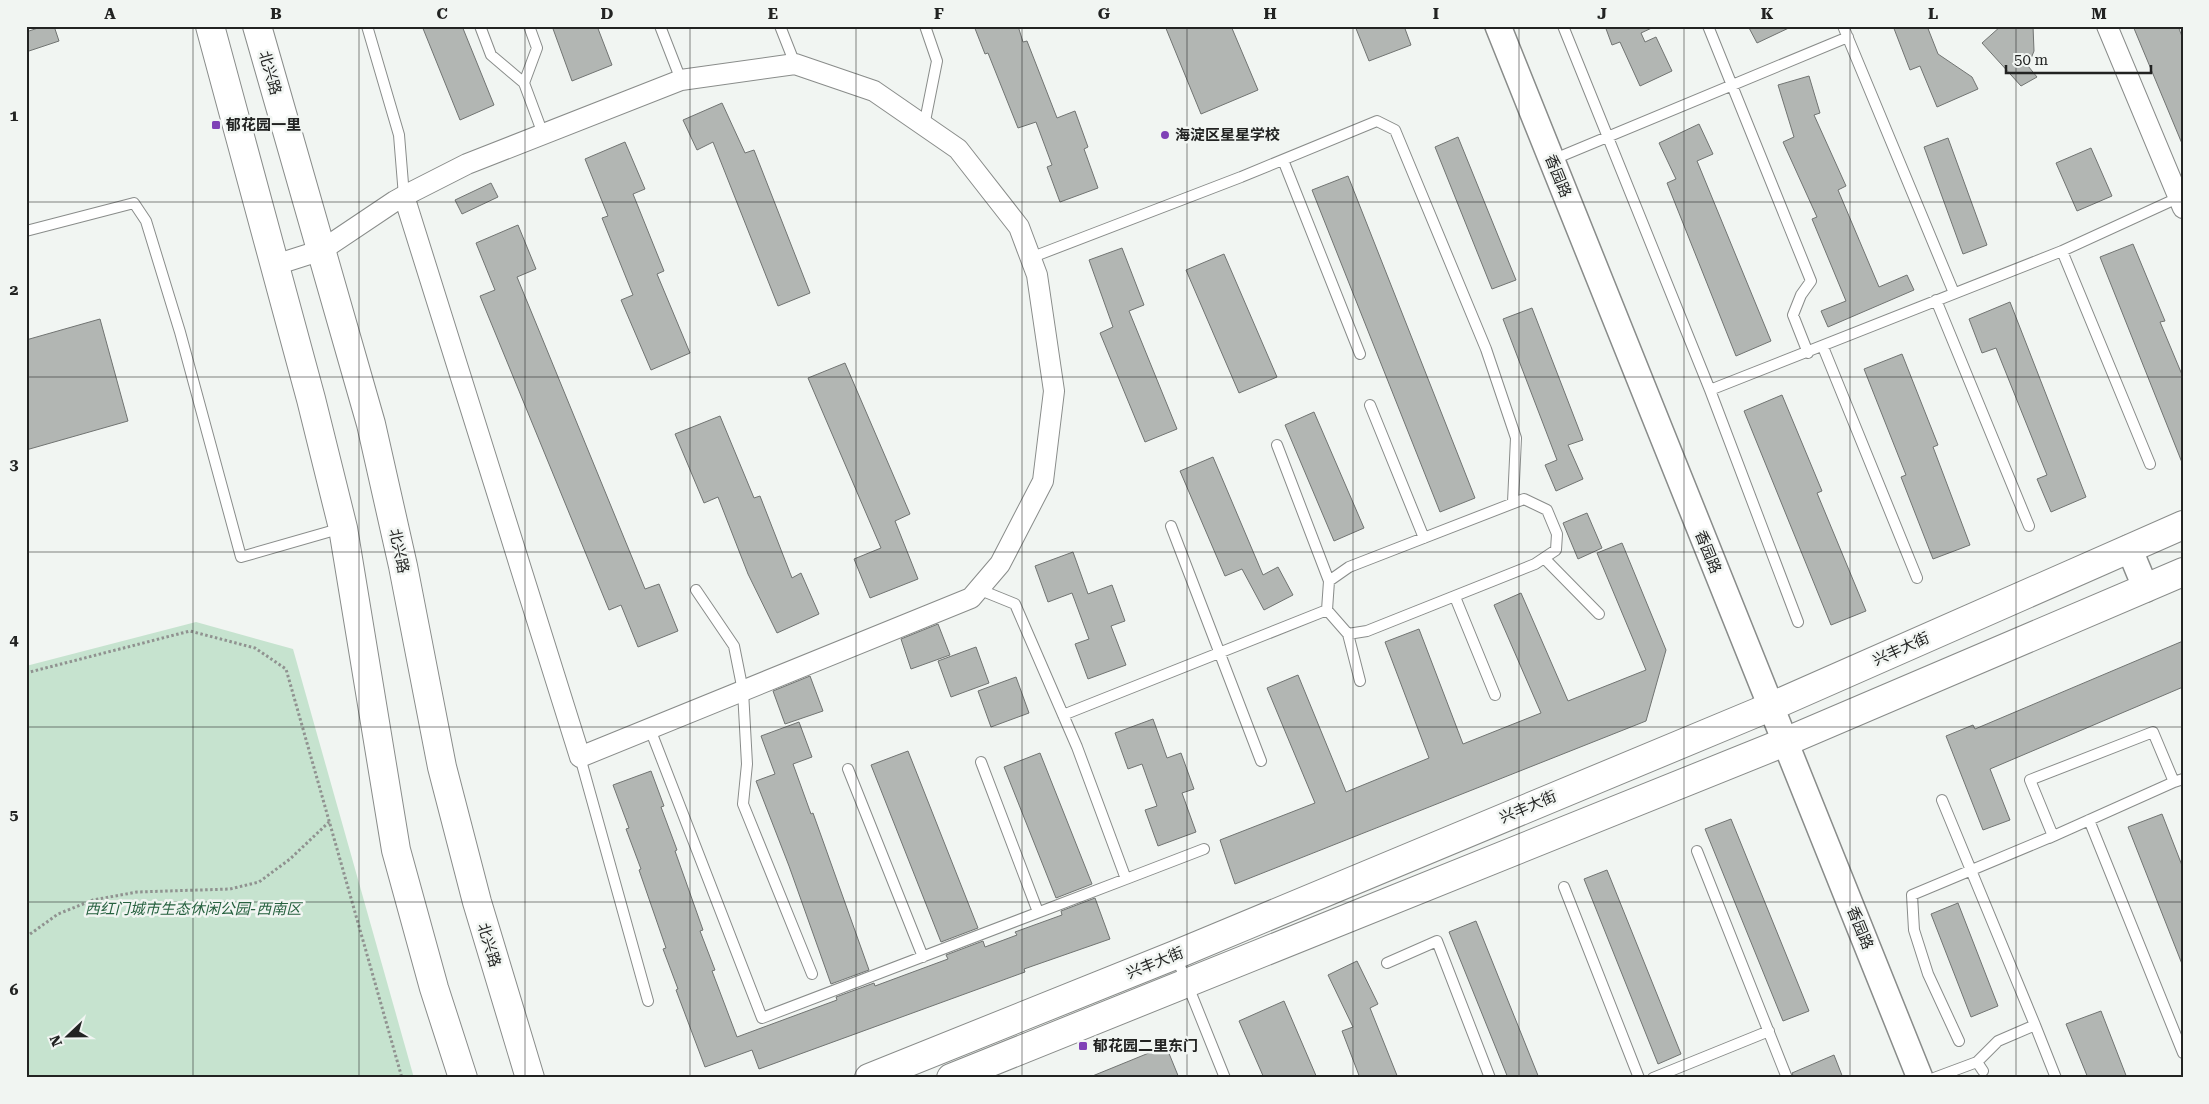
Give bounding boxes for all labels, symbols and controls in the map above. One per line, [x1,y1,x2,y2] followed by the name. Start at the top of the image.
[104,4,116,23] text: A
[270,4,282,23] text: B
[436,4,448,23] text: C
[601,4,614,23] text: D
[768,4,778,23] text: E
[934,4,944,23] text: F
[1098,4,1111,23] text: G
[1263,4,1277,23] text: H
[1433,4,1439,23] text: I
[1597,4,1607,23] text: J
[1761,4,1774,23] text: K
[1928,4,1938,23] text: L
[2091,4,2107,23] text: M
[2006,42,2152,74] scale bar
[255,49,285,97] street label: 北兴路
[2014,51,2049,69] text: 50 m
[10,106,19,125] text: 1
[225,116,301,134] place label: 郁花园一里
[210,119,222,131] marker: 郁花园一里
[1175,126,1280,144] place label: 海淀区星星学校
[1159,129,1171,141] marker: 海淀区星星学校
[1541,152,1575,200] street label: 香园路
[10,280,19,299] text: 2
[10,455,19,474] text: 3
[386,527,412,575] street label: 北兴路
[1691,528,1725,576] street label: 香园路
[1870,629,1932,669] street label: 兴丰大街
[10,630,19,649] text: 4
[1497,787,1559,827] street label: 兴丰大街
[10,805,19,824] text: 5
[85,900,303,918] park label: 西红门城市生态休闲公园-西南区
[1843,904,1877,952] street label: 香园路
[474,921,504,969] street label: 北兴路
[1124,943,1186,983] street label: 兴丰大街
[10,980,19,999] text: 6
[42,1012,92,1062] north arrow
[46,1033,65,1049] text: N
[1092,1037,1198,1055] place label: 郁花园二里东门
[1077,1040,1089,1052] marker: 郁花园二里东门

